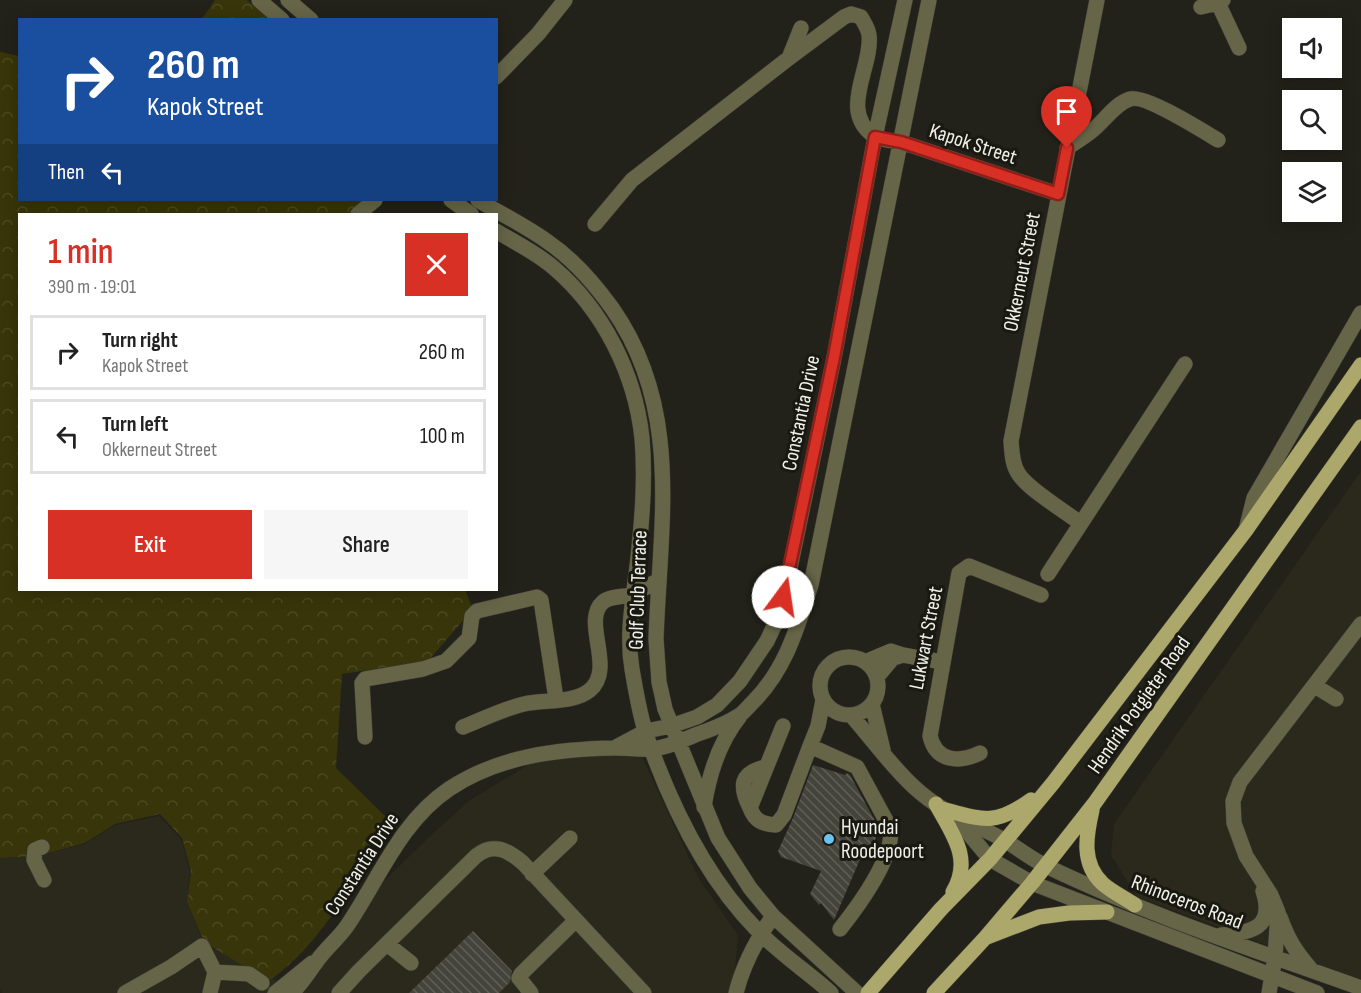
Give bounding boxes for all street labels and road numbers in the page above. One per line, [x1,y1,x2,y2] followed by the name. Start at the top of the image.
[926,118,1020,170] street label: Kapok Street
[998,210,1046,334] street label: Okkerneut Street
[777,353,825,473] street label: Constantia Drive
[623,530,653,650] street label: Golf Club Terrace
[904,584,948,692] street label: Lukwart Street
[1082,632,1196,778] street label: Hendrik Potgieter Road
[320,808,404,920] street label: Constantia Drive
[1128,869,1246,935] street label: Rhinoceros Road

